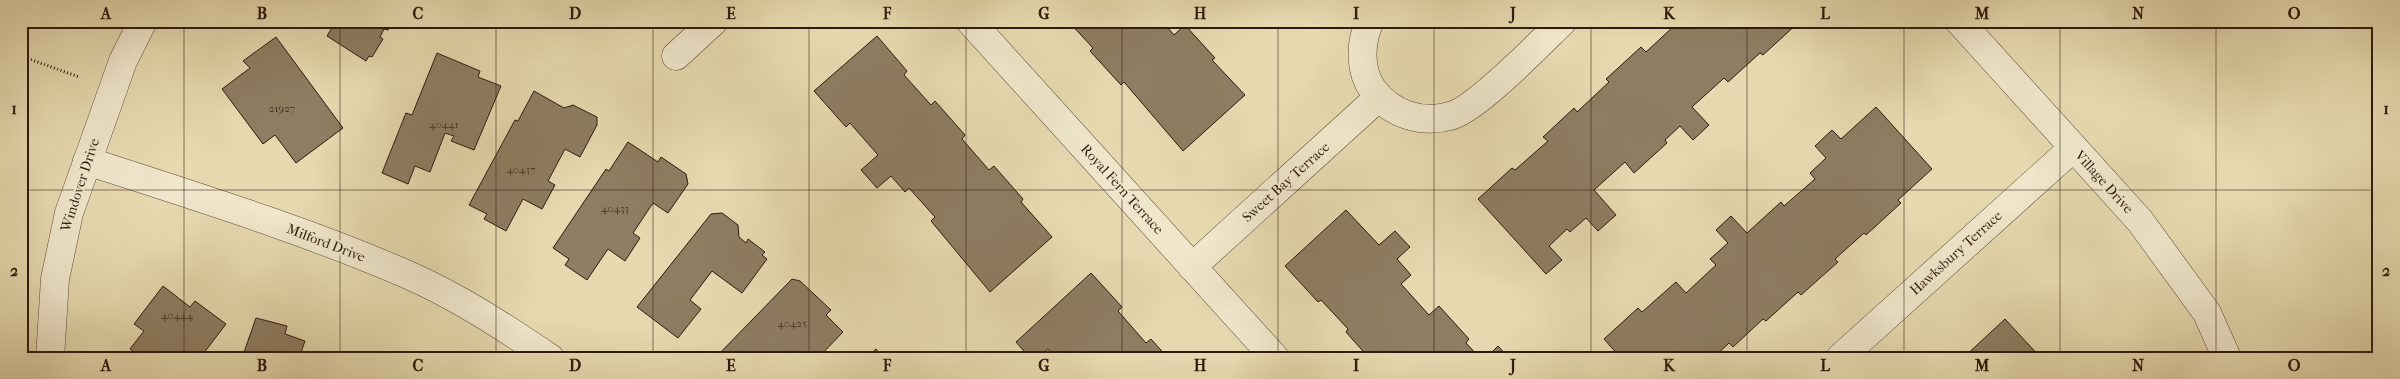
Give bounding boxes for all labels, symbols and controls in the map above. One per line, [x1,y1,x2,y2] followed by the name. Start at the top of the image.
[100,4,112,23] text: A
[257,4,267,23] text: B
[413,4,424,23] text: C
[569,4,581,23] text: D
[726,4,736,23] text: E
[882,4,892,23] text: F
[1038,4,1050,23] text: G
[1194,4,1207,23] text: H
[1353,4,1360,23] text: I
[1508,4,1516,24] text: J
[1663,4,1676,23] text: K
[1820,4,1830,23] text: L
[1974,4,1990,23] text: M
[2132,4,2145,23] text: N
[2288,4,2301,23] text: O
[11,99,17,118] text: 1
[2383,99,2389,118] text: 1
[269,102,295,115] house number: 21927
[429,118,459,131] house number: 40441
[57,136,103,235] street label: Windover Drive
[1239,138,1333,226] street label: Sweet Bay Terrace
[1077,140,1167,238] street label: Royal Fern Terrace
[2071,146,2137,217] street label: Village Drive
[507,163,535,176] house number: 40437
[601,202,629,215] house number: 40433
[1906,207,2006,299] street label: Hawksbury Terrace
[284,220,368,266] street label: Milford Drive
[10,261,18,280] text: 2
[2382,261,2390,280] text: 2
[161,309,194,322] house number: 40444
[777,317,807,330] house number: 40425
[100,356,112,375] text: A
[257,356,267,375] text: B
[413,356,424,375] text: C
[569,356,581,375] text: D
[726,356,736,375] text: E
[882,356,892,375] text: F
[1038,356,1050,375] text: G
[1194,356,1207,375] text: H
[1353,356,1360,375] text: I
[1508,356,1516,376] text: J
[1663,356,1676,375] text: K
[1820,356,1830,375] text: L
[1974,356,1990,375] text: M
[2132,356,2145,375] text: N
[2288,356,2301,375] text: O

